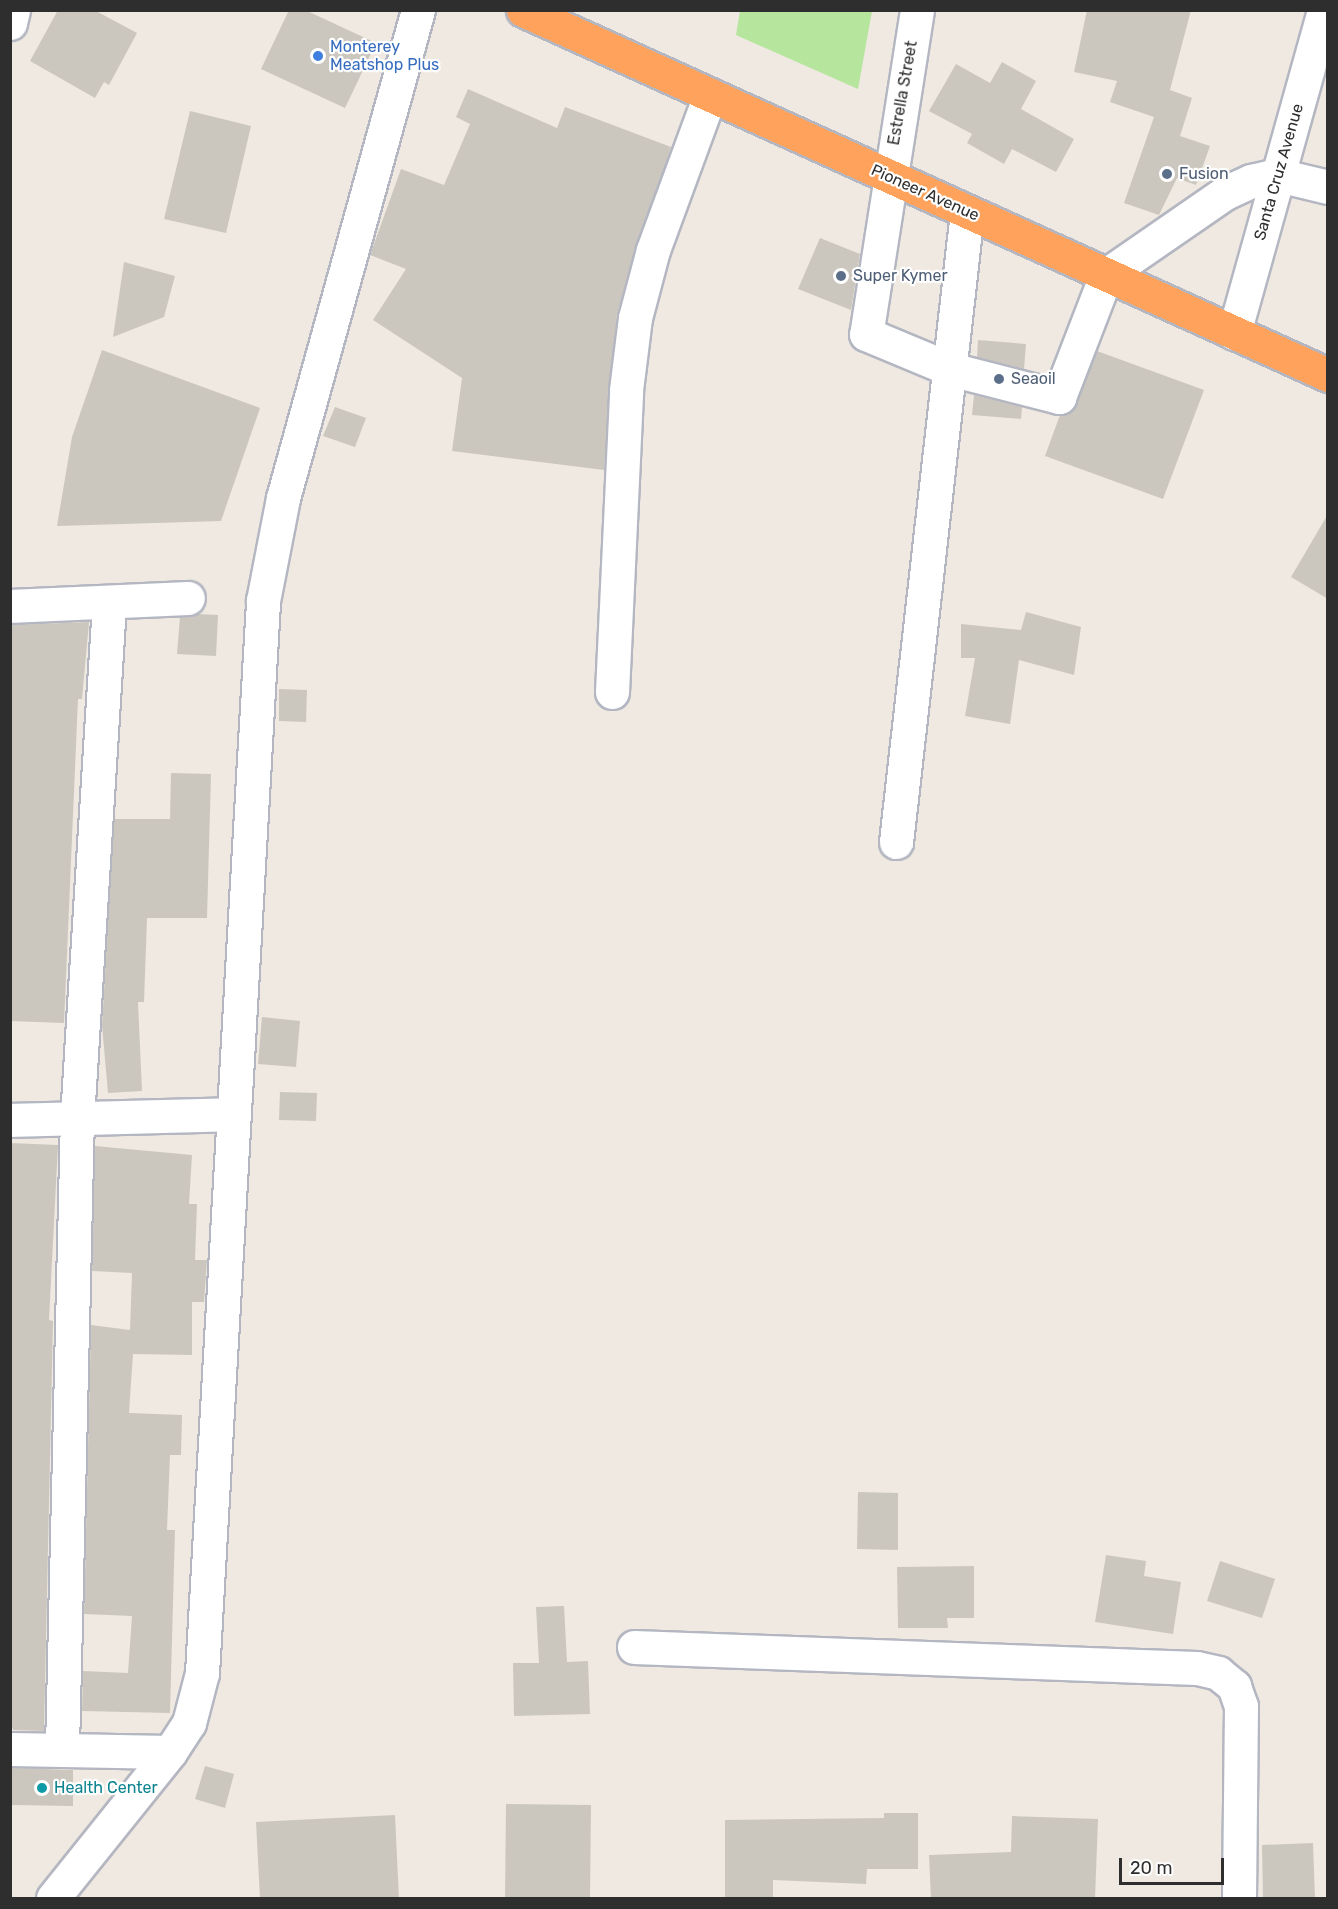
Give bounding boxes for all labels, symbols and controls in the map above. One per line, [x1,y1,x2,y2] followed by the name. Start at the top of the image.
[330,37,439,75] place label: Monterey Meatshop Plus
[884,39,922,147] street label: Estrella Street
[311,49,325,63] marker: Monterey Meatshop Plus
[1250,101,1308,243] street label: Santa Cruz Avenue
[868,160,982,226] street label: Pioneer Avenue
[1179,164,1229,184] place label: Fusion
[1160,167,1174,181] marker: Fusion
[853,266,948,286] place label: Super Kymer
[834,269,848,283] marker: Super Kymer
[1011,369,1056,389] place label: Seaoil
[992,372,1006,386] marker: Seaoil
[54,1778,158,1798] place label: Health Center
[35,1781,49,1795] marker: Health Center
[1122,1846,1227,1884] scale bar
[1130,1857,1172,1879] text: 20 m

